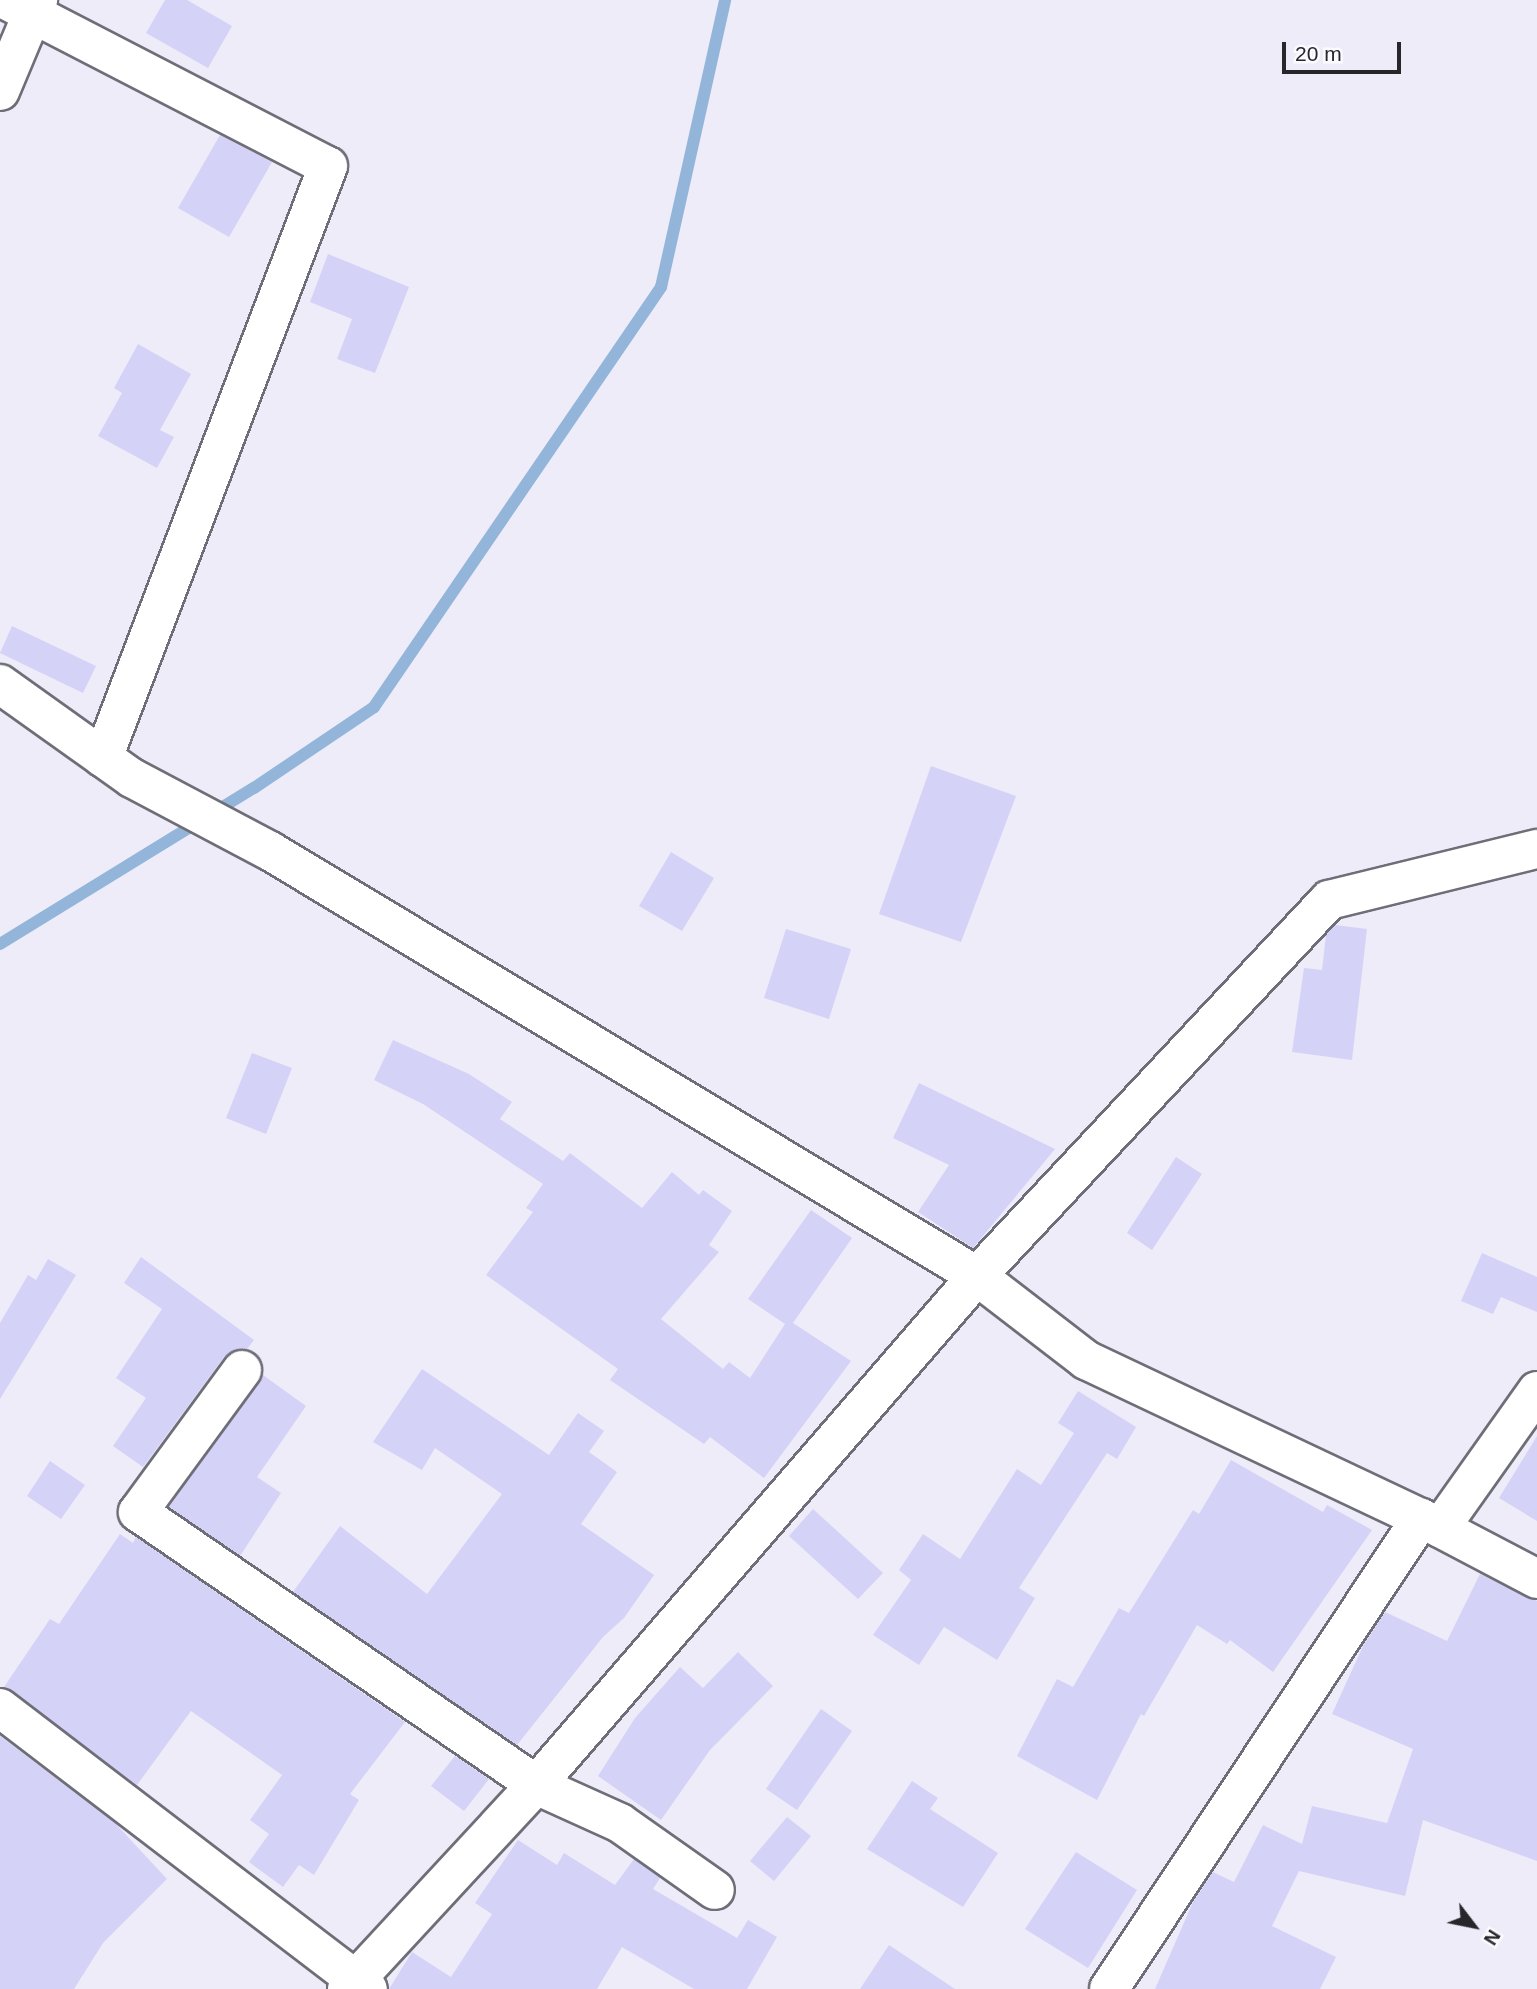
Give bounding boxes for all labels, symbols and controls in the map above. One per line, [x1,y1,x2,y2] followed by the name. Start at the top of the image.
[1285,28,1404,72] scale bar
[1295,42,1342,65] text: 20 m
[1439,1891,1509,1961] north arrow
[1480,1926,1505,1949] text: N

